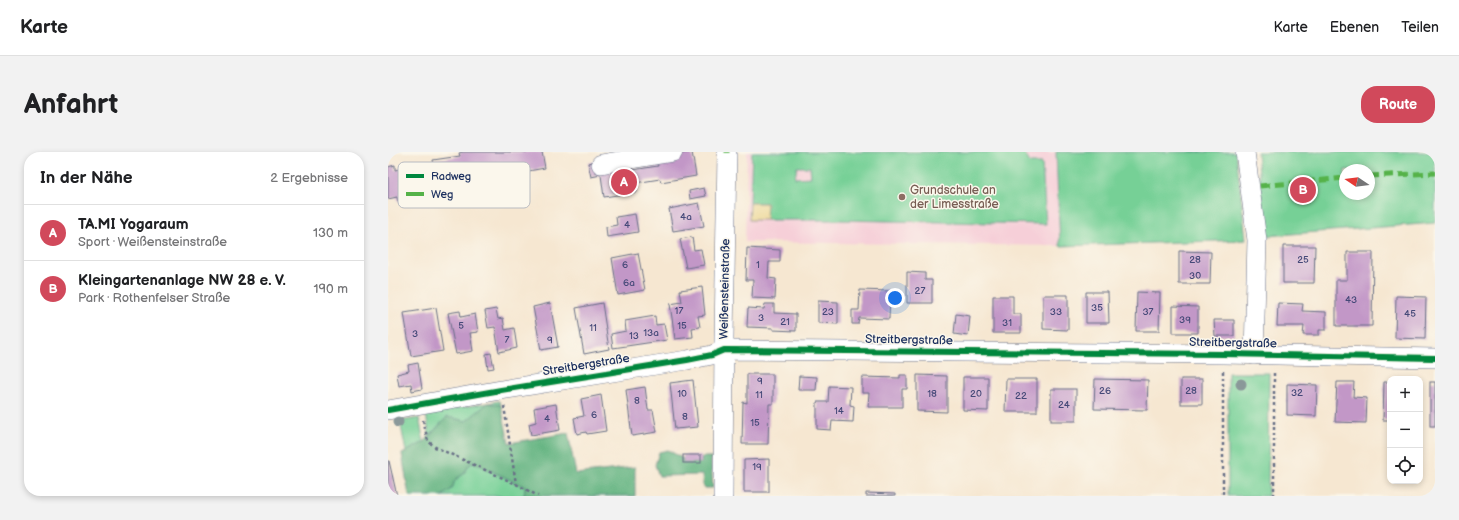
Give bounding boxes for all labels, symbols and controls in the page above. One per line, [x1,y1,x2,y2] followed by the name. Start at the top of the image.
[20,16,68,39] text: Karte
[1274,19,1308,36] text: Karte
[1330,19,1379,36] text: Ebenen
[1401,19,1439,36] text: Teilen
[1361,86,1435,123] button: Route
[24,88,118,121] text: Anfahrt
[398,162,530,208] legend
[1339,164,1375,200] north arrow
[611,167,637,197] pin: A
[40,168,133,188] text: In der Nähe
[270,170,348,186] text: 2 Ergebnisse
[431,170,471,183] text: Radweg
[1290,175,1316,205] pin: B
[910,183,999,212] place label: Grundschule an der Limesstraße
[431,188,453,201] text: Weg
[897,192,907,202] marker: Grundschule an der Limesstraße
[680,211,692,223] house number: 4a
[78,215,189,234] text: TA.MI Yogaraum
[624,219,630,231] house number: 4
[49,225,57,241] text: A
[313,225,348,241] text: 130 m
[78,234,227,250] text: Sport · Weißensteinstraße
[717,238,733,340] street label: Weißensteinstraße
[1189,254,1201,266] house number: 28
[1297,254,1309,266] house number: 25
[622,259,628,271] house number: 6
[756,259,760,271] house number: 1
[1189,270,1201,282] house number: 30
[78,271,286,290] text: Kleingartenanlage NW 28 e. V.
[623,277,635,289] house number: 6a
[48,281,58,297] text: B
[314,281,348,297] text: 190 m
[915,285,925,297] house number: 27
[885,288,905,308] your location
[78,290,230,306] text: Park · Rothenfelser Straße
[1345,294,1357,306] house number: 43
[1091,302,1103,314] house number: 35
[675,305,683,317] house number: 17
[822,306,834,318] house number: 23
[1050,306,1062,318] house number: 33
[1142,306,1154,318] house number: 37
[1404,308,1416,320] house number: 45
[758,312,764,324] house number: 3
[1179,314,1191,326] house number: 39
[780,316,790,328] house number: 21
[1002,317,1012,329] house number: 31
[458,320,464,332] house number: 5
[677,320,687,332] house number: 15
[589,322,597,334] house number: 11
[643,327,659,339] house number: 13a
[412,328,418,340] house number: 3
[629,330,639,342] house number: 13
[865,332,953,348] street label: Streitbergstraße
[505,334,510,346] house number: 7
[547,334,553,346] house number: 9
[1189,335,1277,351] street label: Streitbergstraße
[541,351,631,379] street label: Streitbergstraße
[757,375,763,387] house number: 9
[1387,376,1423,484] map controls
[1387,376,1423,412] button: +
[1099,385,1111,397] house number: 26
[1185,385,1197,397] house number: 28
[1291,387,1303,399] house number: 32
[677,388,687,400] house number: 10
[927,388,937,400] house number: 18
[970,388,982,400] house number: 20
[755,389,763,401] house number: 11
[1015,390,1027,402] house number: 22
[634,395,640,407] house number: 8
[1058,399,1070,411] house number: 24
[834,405,844,417] house number: 14
[591,409,597,421] house number: 6
[682,411,688,423] house number: 8
[1387,412,1423,448] button: −
[544,413,550,425] house number: 4
[750,417,760,429] house number: 15
[1387,448,1423,484] button: locate
[752,461,762,473] house number: 19

